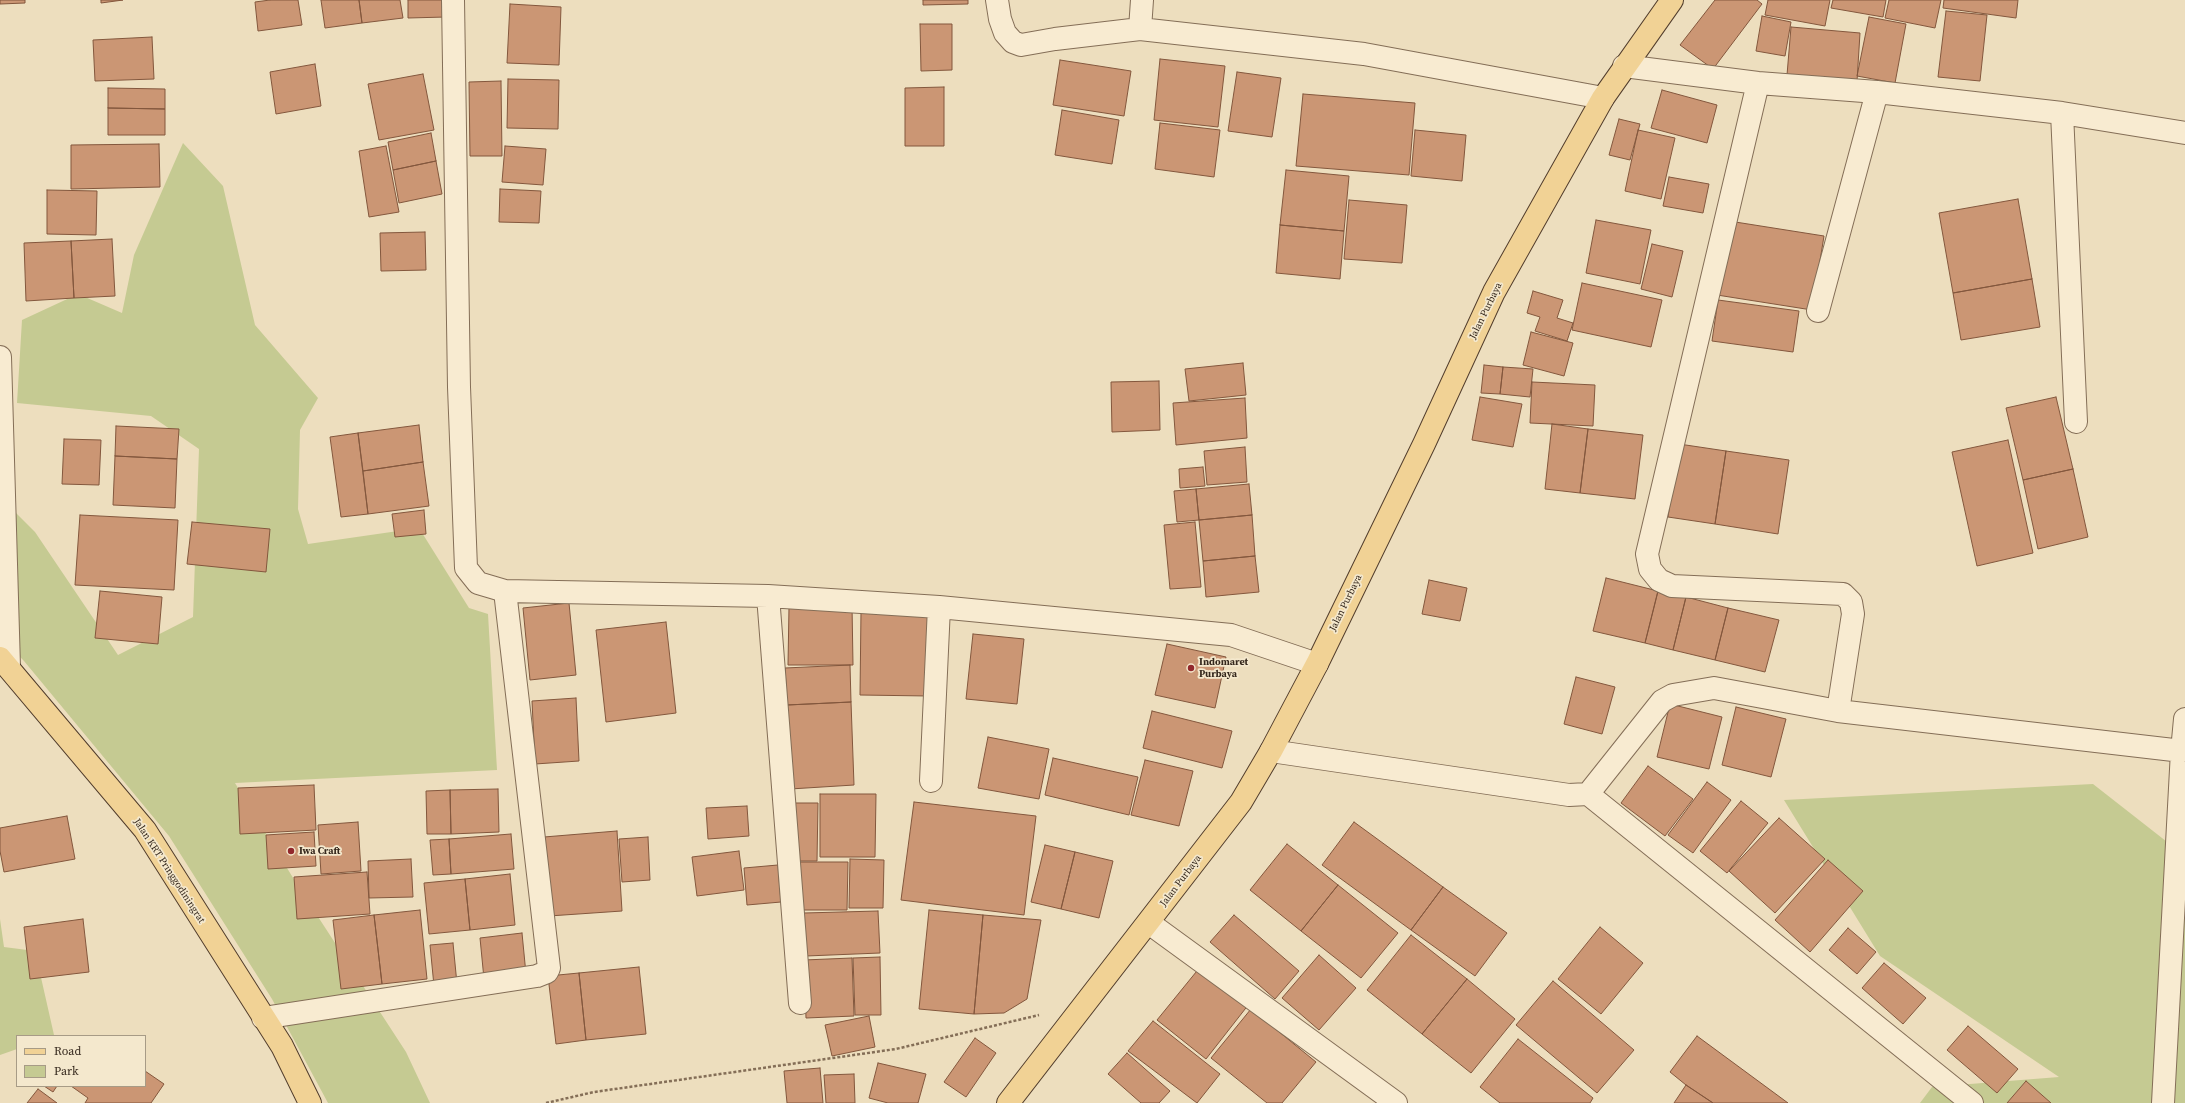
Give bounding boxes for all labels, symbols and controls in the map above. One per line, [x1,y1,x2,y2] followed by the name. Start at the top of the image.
[1467,281,1505,341] street label: Jalan Purbaya
[1327,573,1365,633] street label: Jalan Purbaya
[1199,656,1248,680] place label: Indomaret Purbaya
[1186,663,1196,673] marker: Indomaret Purbaya
[131,816,207,926] street label: Jalan KRT Pringgodiningrat
[299,845,340,857] place label: Iwa Craft
[286,846,296,856] marker: Iwa Craft
[1158,853,1204,909] street label: Jalan Purbaya
[16,1035,146,1087] legend
[54,1043,81,1059] text: Road
[54,1063,79,1079] text: Park

